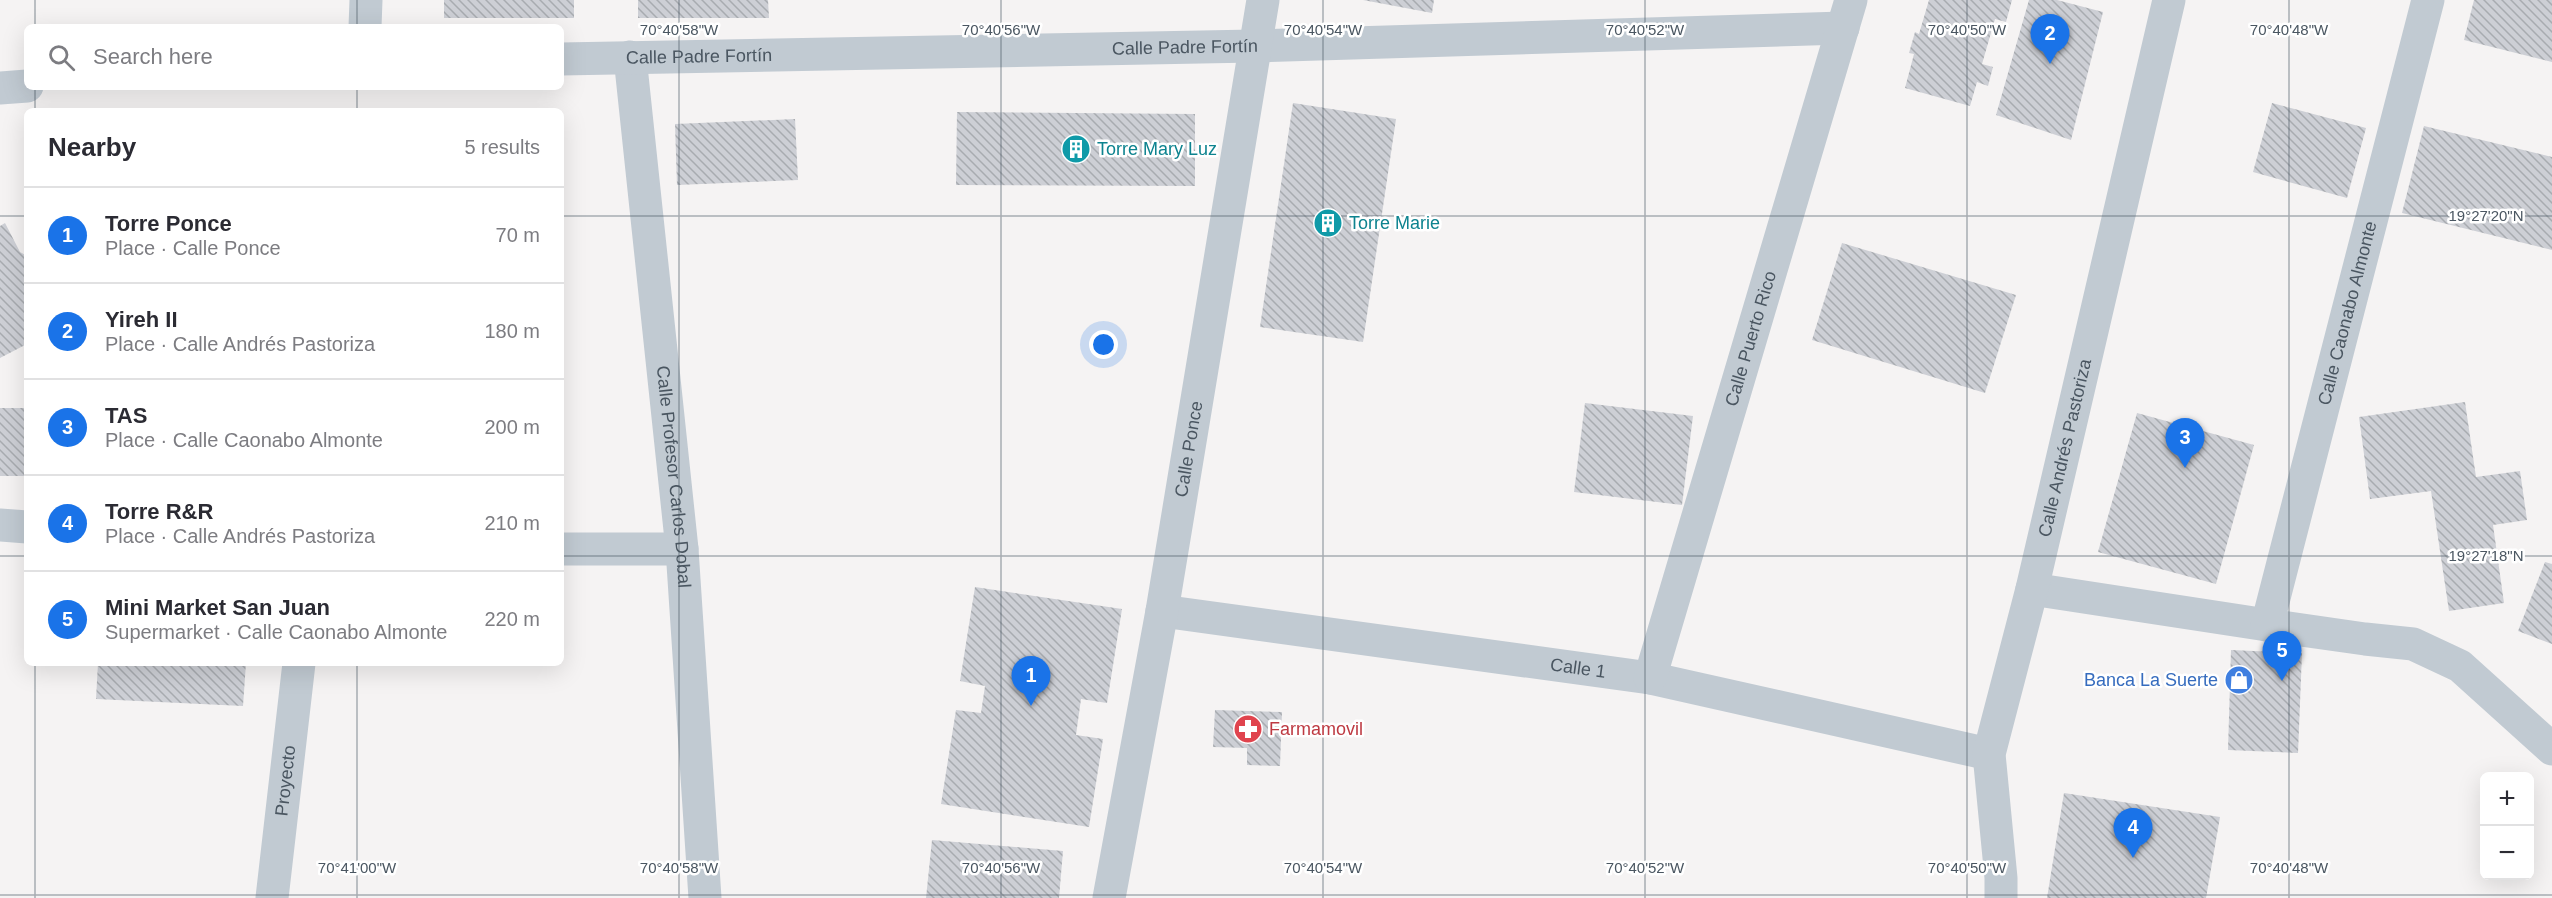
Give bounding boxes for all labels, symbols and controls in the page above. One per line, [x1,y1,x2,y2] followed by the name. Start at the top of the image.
[2030,14,2070,64] pin: 2
[640,21,719,38] text: 70°40'58"W
[962,21,1041,38] text: 70°40'56"W
[1284,21,1363,38] text: 70°40'54"W
[1606,21,1685,38] text: 70°40'52"W
[1928,21,2007,38] text: 70°40'50"W
[2250,21,2329,38] text: 70°40'48"W
[24,24,564,90] search box
[1112,36,1258,59] street label: Calle Padre Fortín
[45,41,78,74] icon: search
[93,44,213,69] text: Search here
[626,45,772,68] street label: Calle Padre Fortín
[48,132,136,162] text: Nearby
[1060,133,1092,165] building icon: Torre Mary Luz
[464,136,540,158] text: 5 results
[1097,139,1217,159] place label: Torre Mary Luz
[1312,207,1344,239] building icon: Torre Marie
[2448,207,2524,224] text: 19°27'20"N
[105,211,232,236] text: Torre Ponce
[1349,213,1440,233] place label: Torre Marie
[2314,219,2381,407] street label: Calle Caonabo Almonte
[62,224,73,246] text: 1
[496,224,540,246] text: 70 m
[105,237,281,259] text: Place · Calle Ponce
[1721,269,1780,409] street label: Calle Puerto Rico
[105,307,178,332] text: Yireh II
[62,320,73,342] text: 2
[484,320,540,342] text: 180 m
[1089,330,1118,359] your location
[105,333,375,355] text: Place · Calle Andrés Pastoriza
[2034,356,2095,539] street label: Calle Andrés Pastoriza
[653,365,695,588] street label: Calle Profesor Carlos Dobal
[1171,400,1207,499] street label: Calle Ponce
[105,403,147,428] text: TAS
[62,416,73,438] text: 3
[484,416,540,438] text: 200 m
[2166,418,2204,468] pin: 3
[105,429,383,451] text: Place · Calle Caonabo Almonte
[105,499,213,524] text: Torre R&R
[62,512,73,534] text: 4
[484,512,540,534] text: 210 m
[105,525,375,547] text: Place · Calle Andrés Pastoriza
[2448,547,2524,564] text: 19°27'18"N
[105,595,330,620] text: Mini Market San Juan
[62,608,73,630] text: 5
[484,608,540,630] text: 220 m
[105,621,447,643] text: Supermarket · Calle Caonabo Almonte
[2262,632,2302,681] pin: 5
[1549,654,1607,682] street label: Calle 1
[1012,656,1050,706] pin: 1
[2223,664,2255,696] shop icon: Banca La Suerte
[2084,670,2218,690] place label: Banca La Suerte
[1232,713,1264,745] pharmacy icon: Farmamovil
[1269,719,1363,739] place label: Farmamovil
[271,744,299,817] street label: Proyecto
[2480,772,2534,880] map controls
[2480,772,2534,826] button: +
[2114,808,2152,858] pin: 4
[2480,826,2534,880] button: −
[318,859,397,876] text: 70°41'00"W
[640,859,719,876] text: 70°40'58"W
[962,859,1041,876] text: 70°40'56"W
[1284,859,1363,876] text: 70°40'54"W
[1606,859,1685,876] text: 70°40'52"W
[1928,859,2007,876] text: 70°40'50"W
[2250,859,2329,876] text: 70°40'48"W

